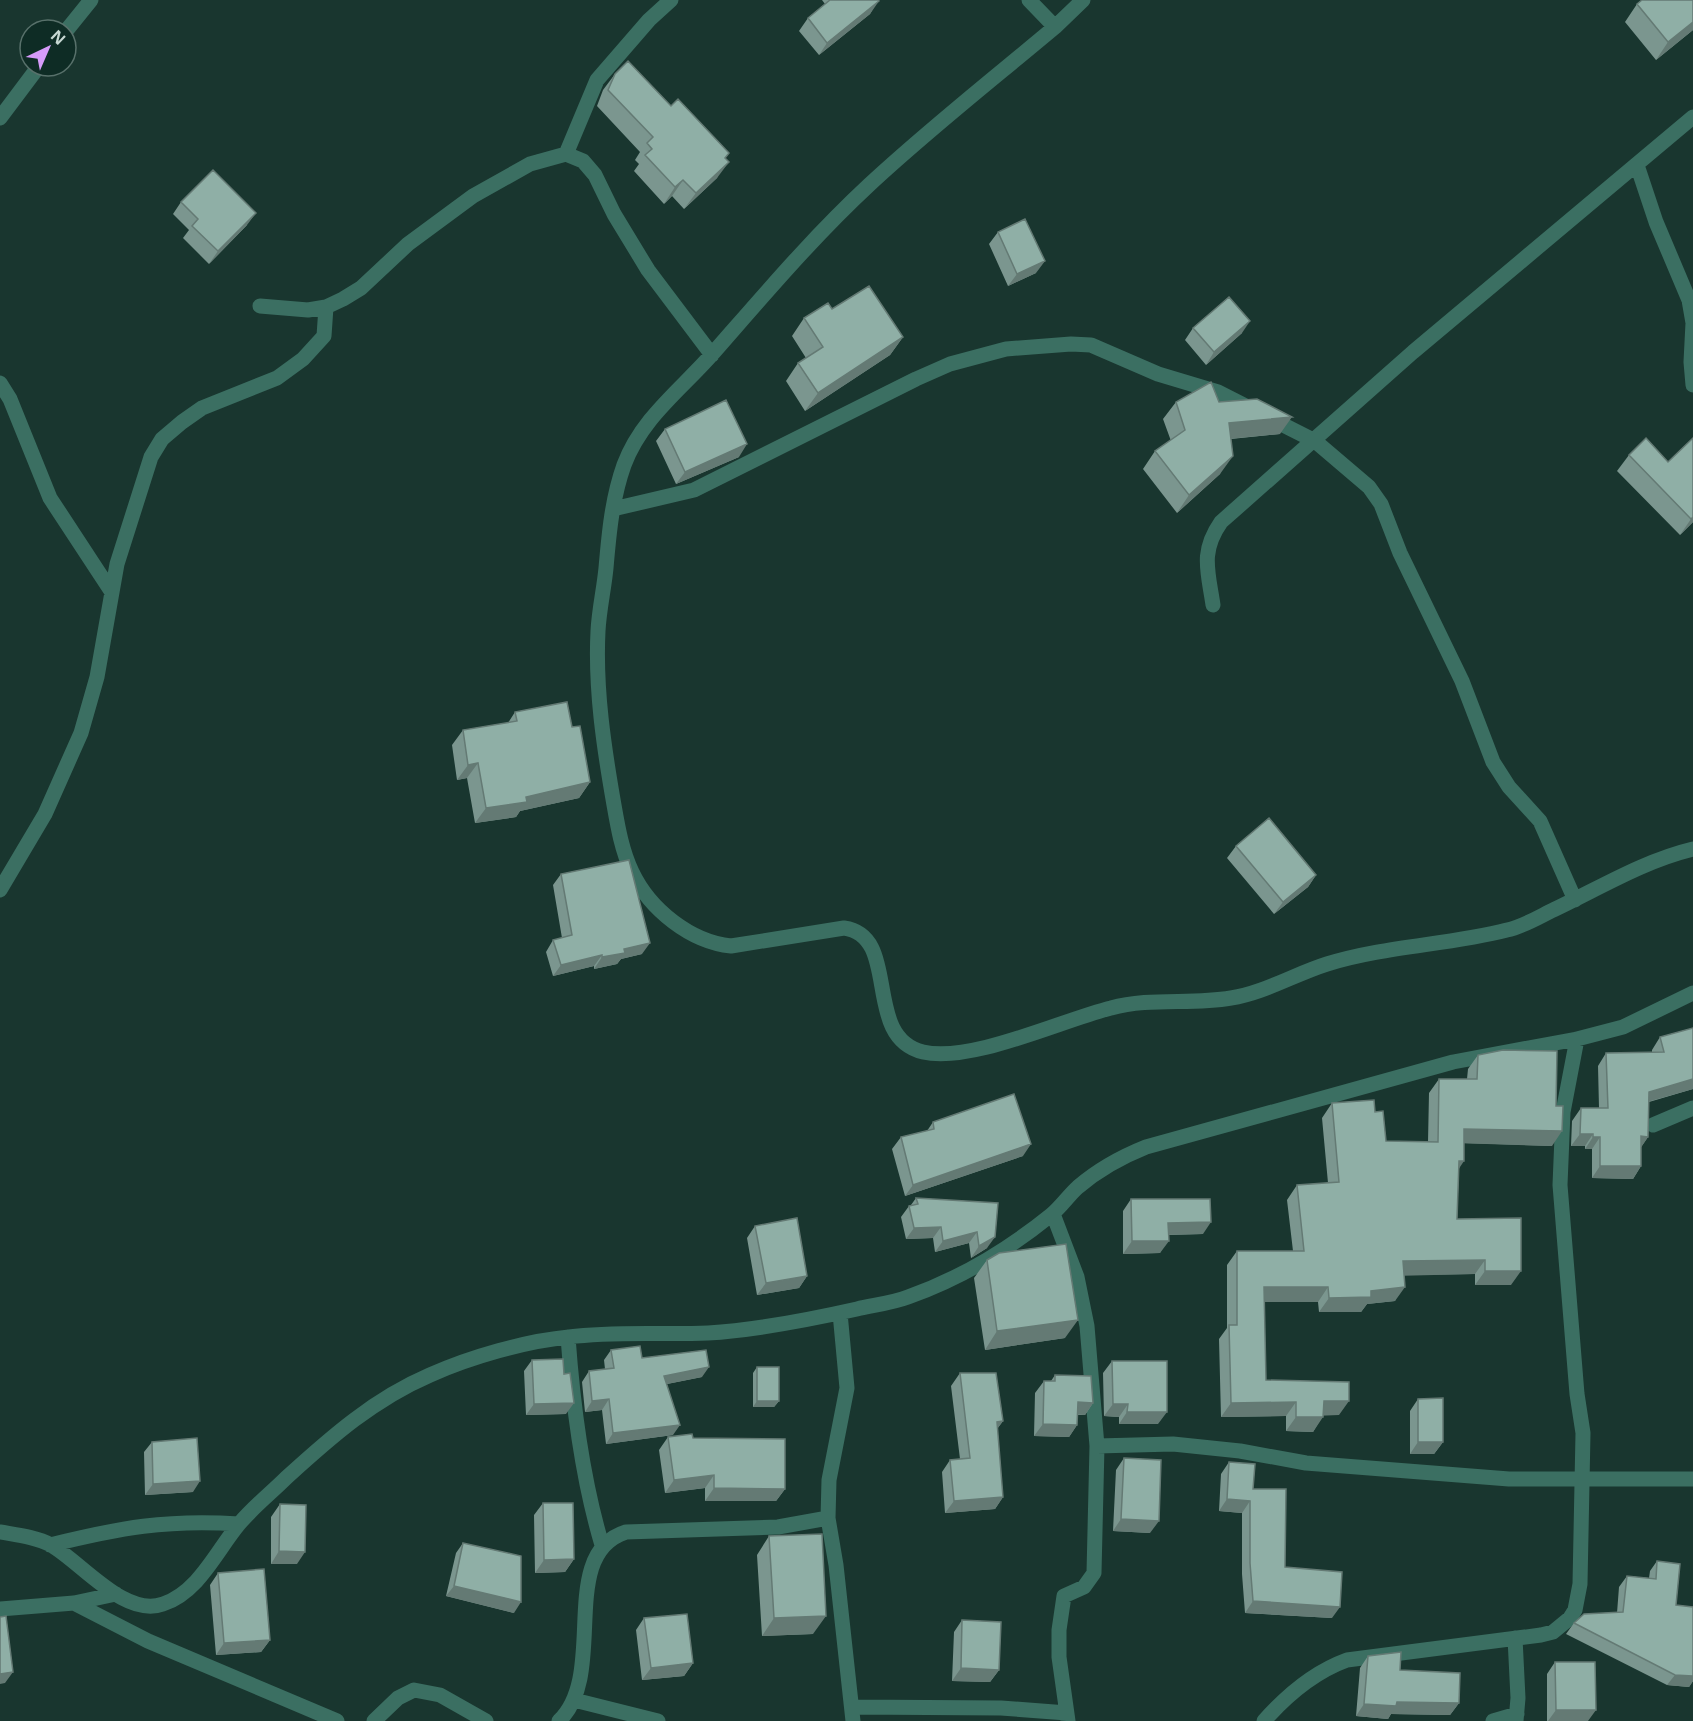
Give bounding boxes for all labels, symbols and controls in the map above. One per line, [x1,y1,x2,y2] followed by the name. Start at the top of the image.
[18,18,78,78] north arrow
[46,25,71,50] text: N

